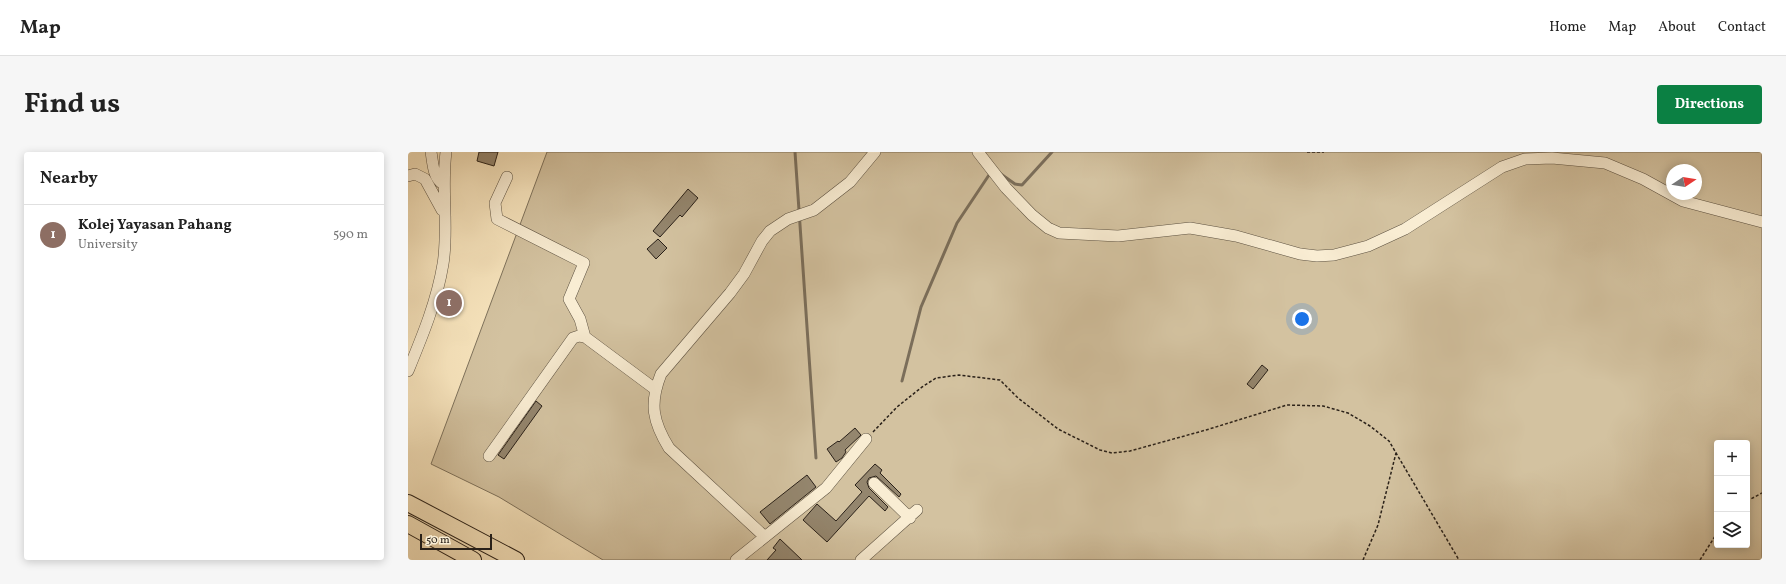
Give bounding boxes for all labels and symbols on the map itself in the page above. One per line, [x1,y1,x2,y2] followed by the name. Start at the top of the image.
[1666,164,1702,200] north arrow
[436,288,462,318] pin: 1
[1292,309,1312,329] your location
[420,532,492,551] scale bar

